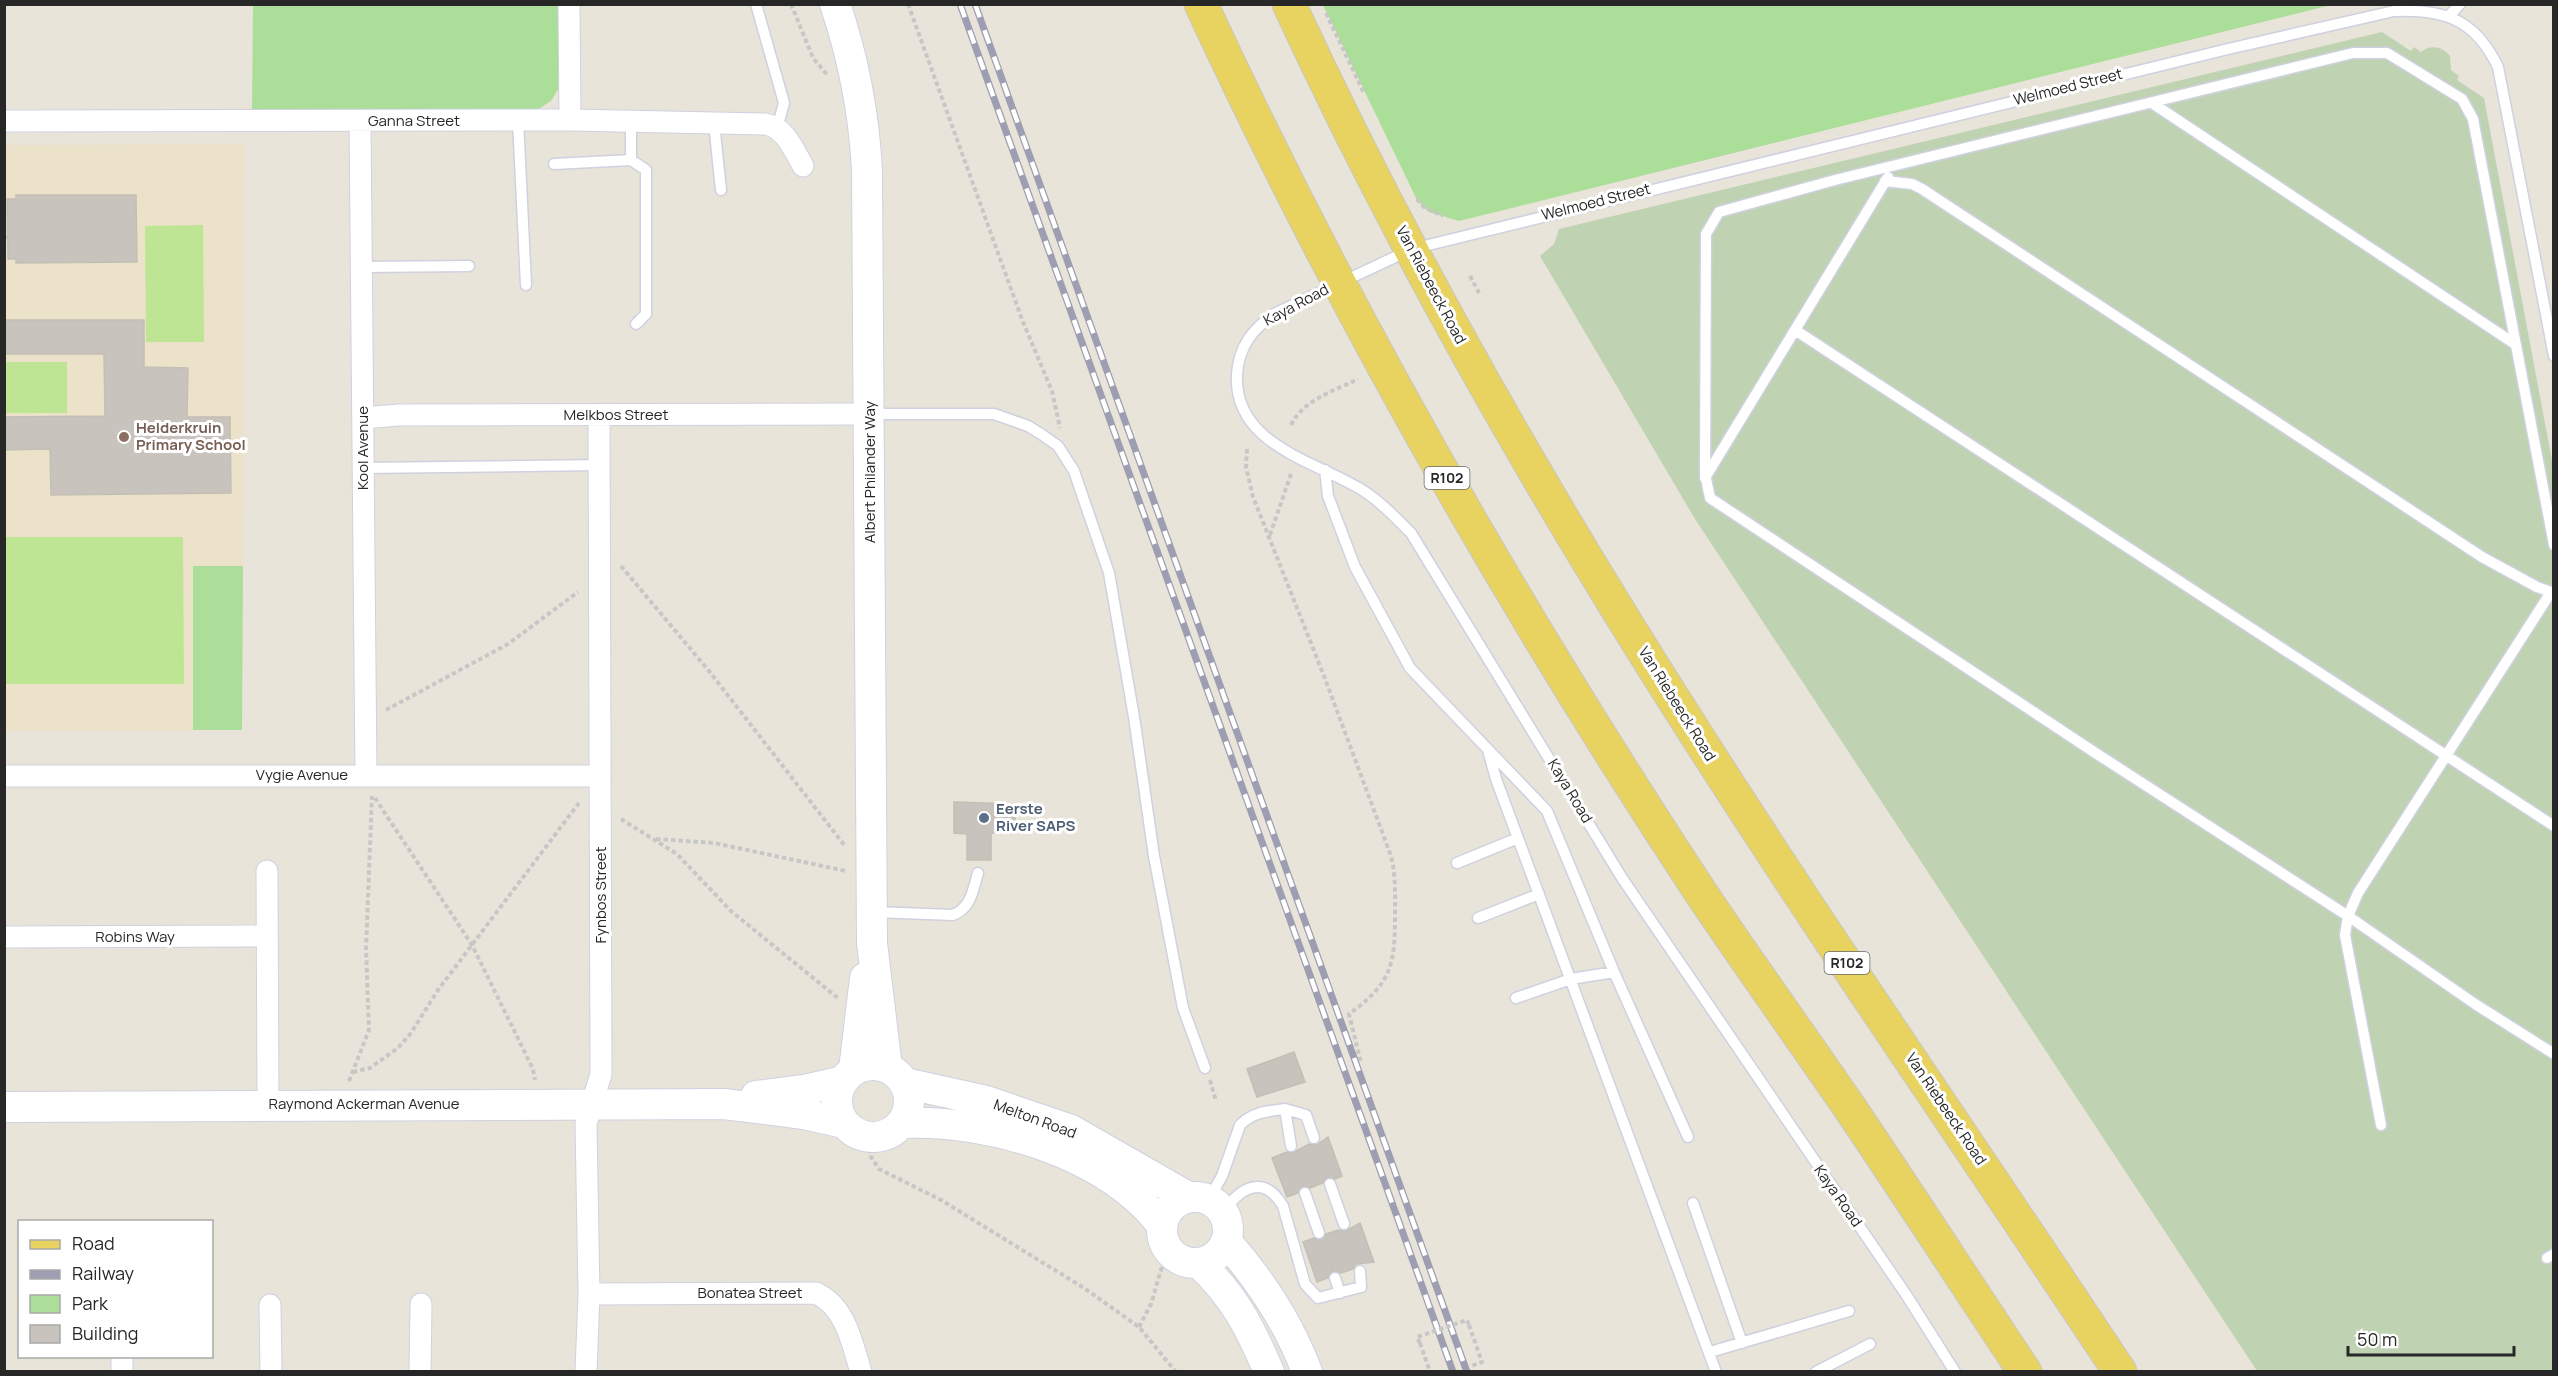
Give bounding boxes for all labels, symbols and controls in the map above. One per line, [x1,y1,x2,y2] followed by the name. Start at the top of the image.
[2011,63,2125,110] street label: Welmoed Street
[368,110,460,131] street label: Ganna Street
[1539,178,1653,225] street label: Welmoed Street
[1391,222,1471,348] street label: Van Riebeeck Road
[1259,279,1332,331] street label: Kaya Road
[859,401,880,543] street label: Albert Philander Way
[564,404,668,425] street label: Melkbos Street
[352,406,373,490] street label: Kool Avenue
[136,417,246,455] place label: Helderkruin Primary School
[117,430,131,444] marker: Helderkruin Primary School
[1424,467,1470,489] road number: R102
[1634,643,1721,765] street label: Van Riebeeck Road
[1543,755,1598,827] street label: Kaya Road
[256,764,348,785] street label: Vygie Avenue
[996,798,1076,836] place label: Eerste River SAPS
[977,811,991,825] marker: Eerste River SAPS
[590,847,611,943] street label: Fynbos Street
[95,926,175,947] street label: Robins Way
[1824,952,1870,974] road number: R102
[1901,1049,1992,1169] street label: Van Riebeeck Road
[268,1093,460,1114] street label: Raymond Ackerman Avenue
[991,1094,1080,1143] street label: Melton Road
[1809,1160,1867,1231] street label: Kaya Road
[18,1220,213,1358] legend
[72,1231,115,1255] text: Road
[72,1261,134,1285] text: Railway
[697,1282,803,1303] street label: Bonatea Street
[72,1291,109,1315] text: Park
[2348,1319,2514,1357] scale bar
[72,1321,138,1345] text: Building
[2357,1327,2397,1351] text: 50 m

